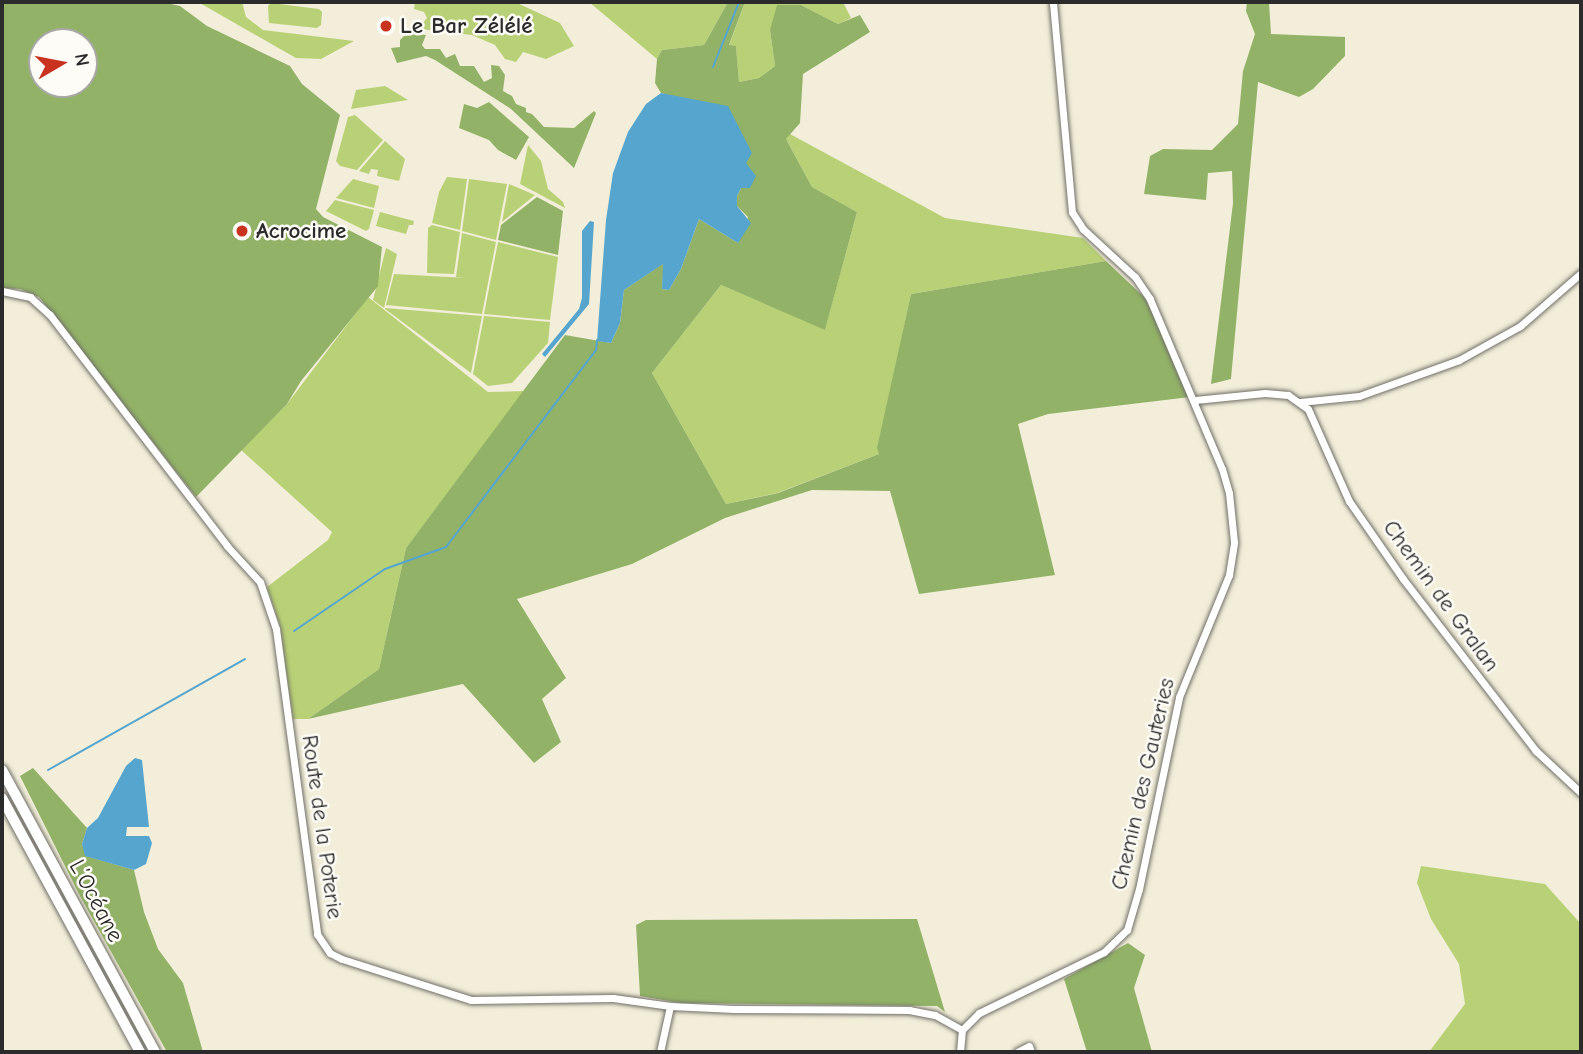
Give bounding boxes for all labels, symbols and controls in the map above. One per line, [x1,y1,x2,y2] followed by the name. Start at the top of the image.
[400,12,532,40] place label: Le Bar Zélélé
[378,18,394,34] marker: Le Bar Zélélé
[28,28,98,98] north arrow
[70,52,94,68] text: N
[256,217,346,245] place label: Acrocime
[234,223,250,239] marker: Acrocime
[1377,515,1505,677] street label: Chemin de Gralan
[1105,675,1181,893] street label: Chemin des Gauteries
[295,733,349,921] street label: Route de la Poterie
[63,855,129,947] street label: L’Océane

